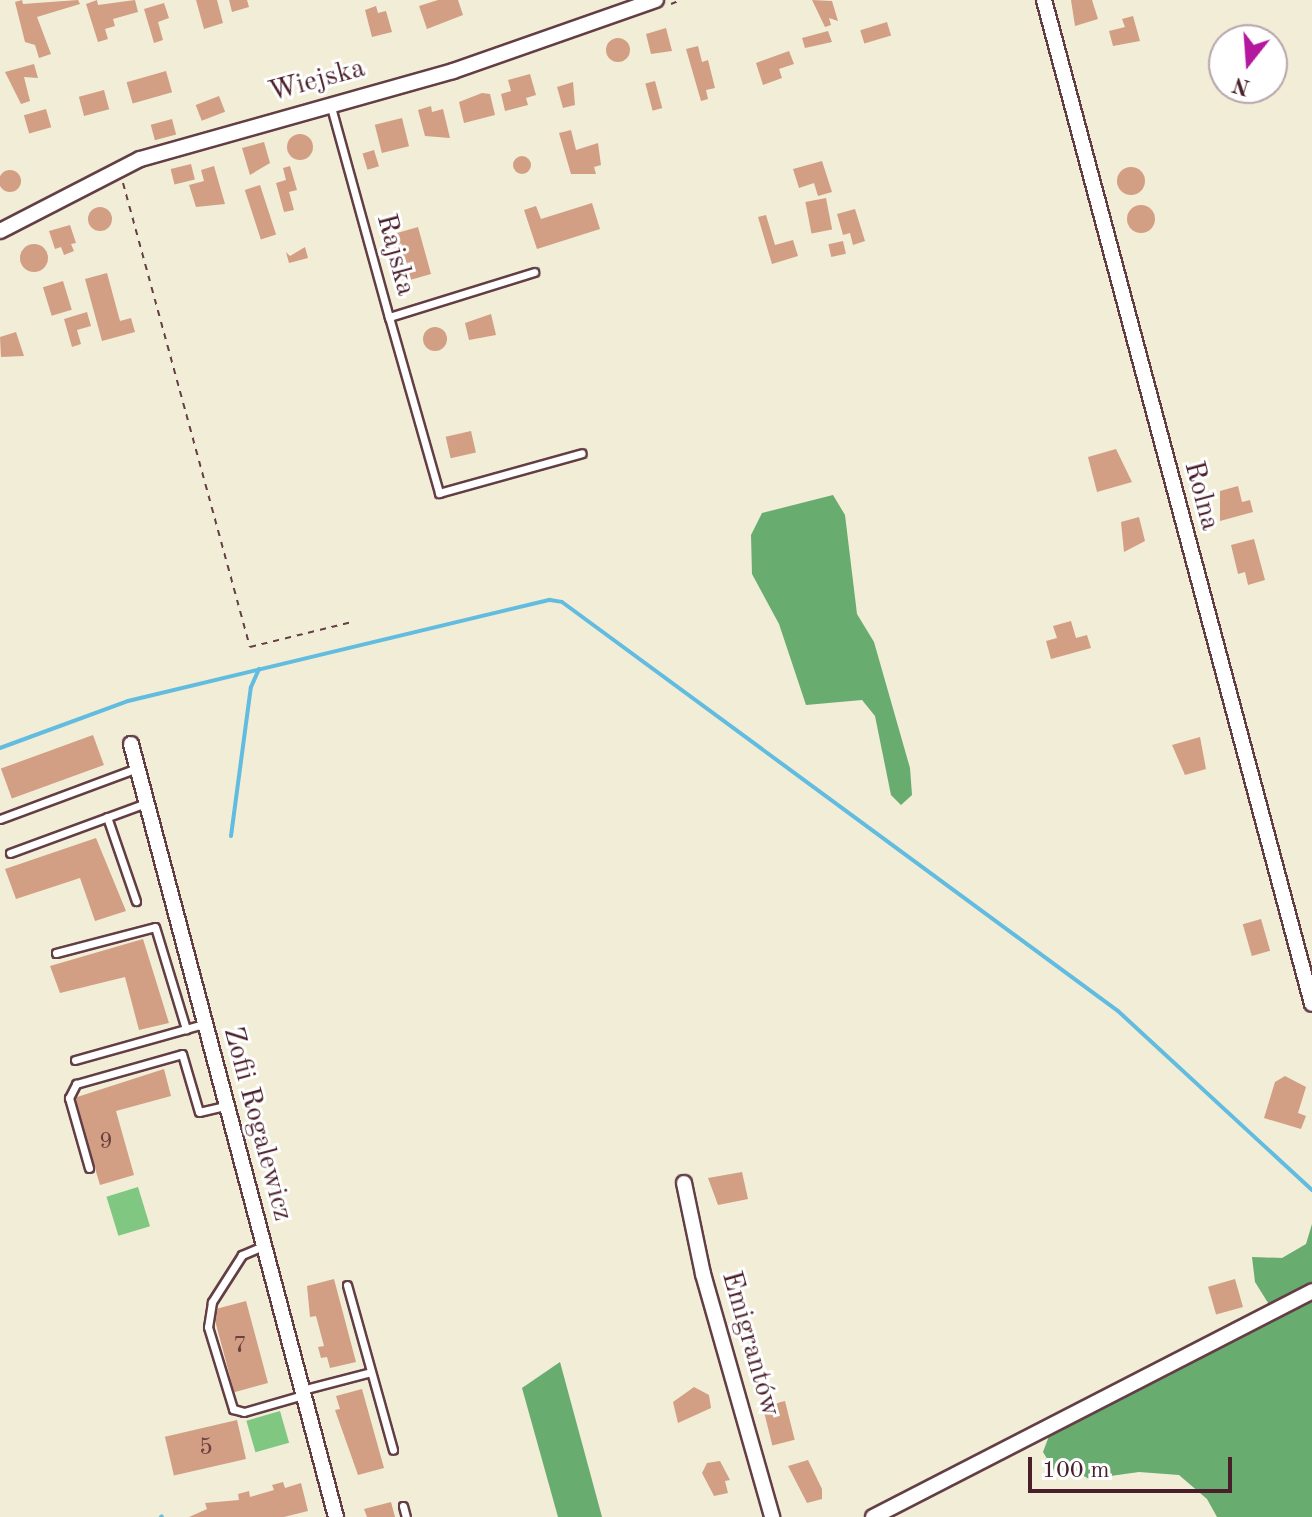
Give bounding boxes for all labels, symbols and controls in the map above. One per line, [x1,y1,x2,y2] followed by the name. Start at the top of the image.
[1208,24,1288,104] north arrow
[265,52,369,110] street label: Wiejska
[1230,72,1253,98] text: N
[368,210,422,300] street label: Rajska
[1176,458,1226,534] street label: Rolna
[215,1023,299,1225] street label: Zofii Rogalewicz
[99,1129,113,1157] house number: 9
[713,1267,787,1421] street label: Emigrantów
[233,1333,247,1361] house number: 7
[199,1435,213,1463] house number: 5
[1032,1441,1236,1491] scale bar
[1042,1459,1110,1483] text: 100 m

